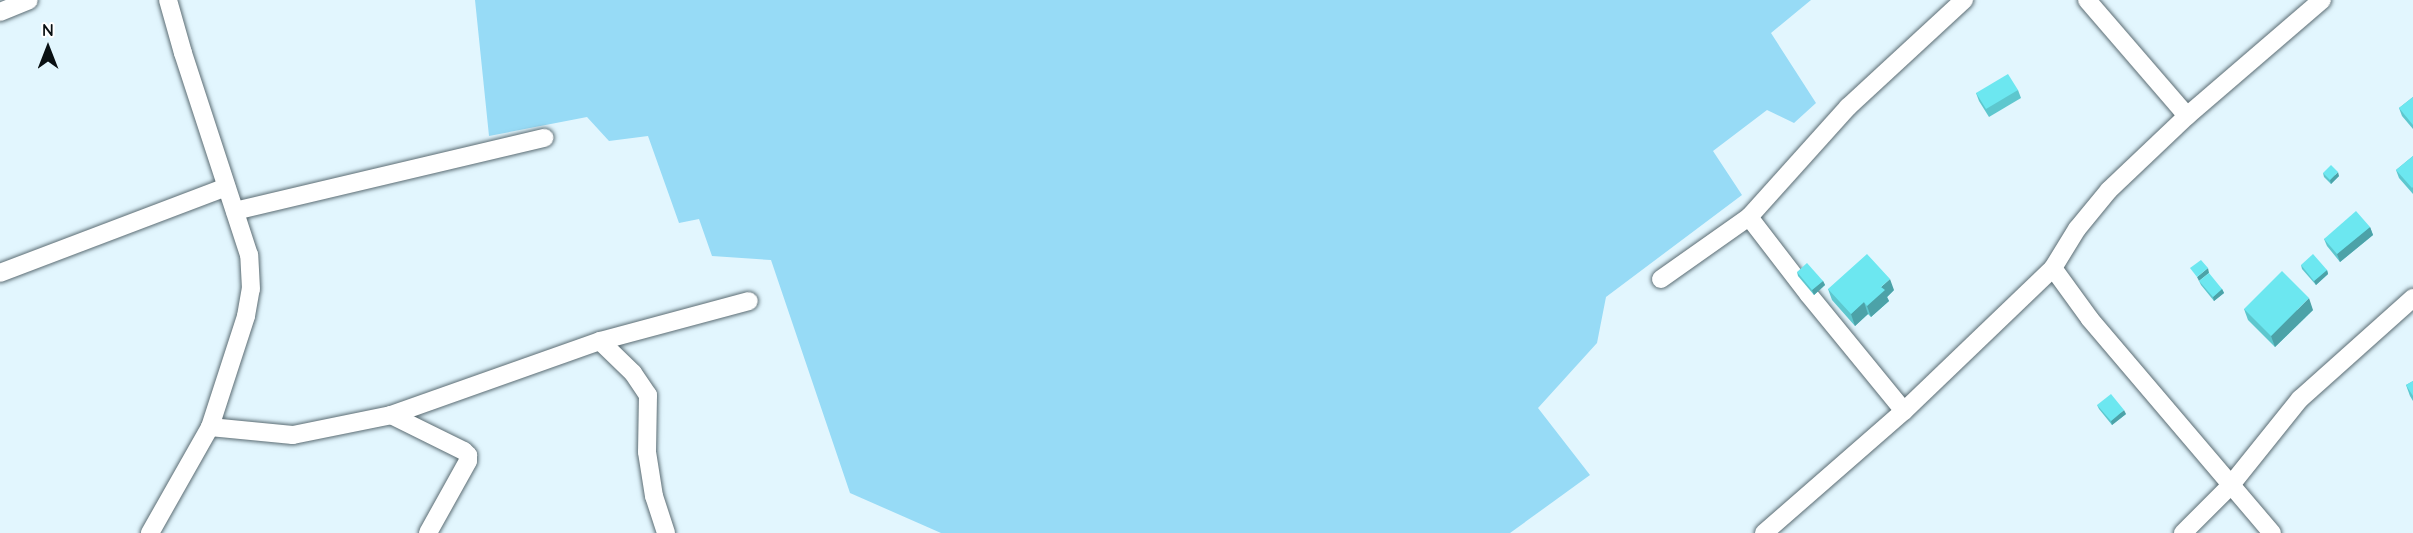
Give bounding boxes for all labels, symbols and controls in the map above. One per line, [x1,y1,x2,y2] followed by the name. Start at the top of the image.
[18,18,78,78] north arrow
[42,20,54,40] text: N

